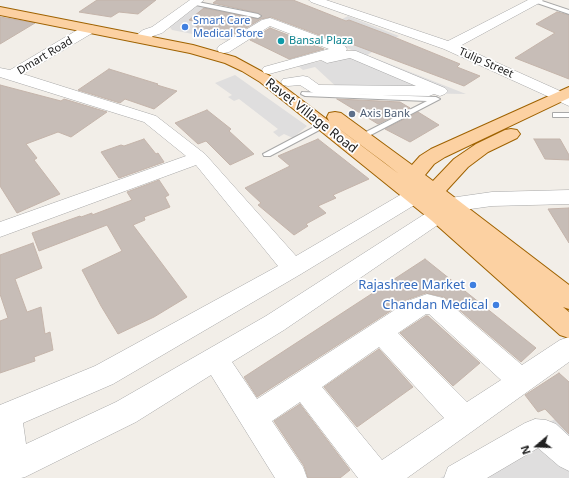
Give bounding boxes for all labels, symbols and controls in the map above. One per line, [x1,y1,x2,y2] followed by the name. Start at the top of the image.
[193,14,263,40] place label: Smart Care Medical Store
[180,22,190,32] marker: Smart Care Medical Store
[15,34,75,78] street label: Dmart Road
[289,34,353,48] place label: Bansal Plaza
[276,36,286,46] marker: Bansal Plaza
[457,45,515,81] street label: Tulip Street
[262,75,360,157] street label: Ravet Village Road
[360,107,410,121] place label: Axis Bank
[347,109,357,119] marker: Axis Bank
[358,277,465,293] place label: Rajashree Market
[468,280,478,290] marker: Rajashree Market
[382,297,488,313] place label: Chandan Medical
[491,300,501,310] marker: Chandan Medical
[517,426,557,466] north arrow
[517,443,534,457] text: N

